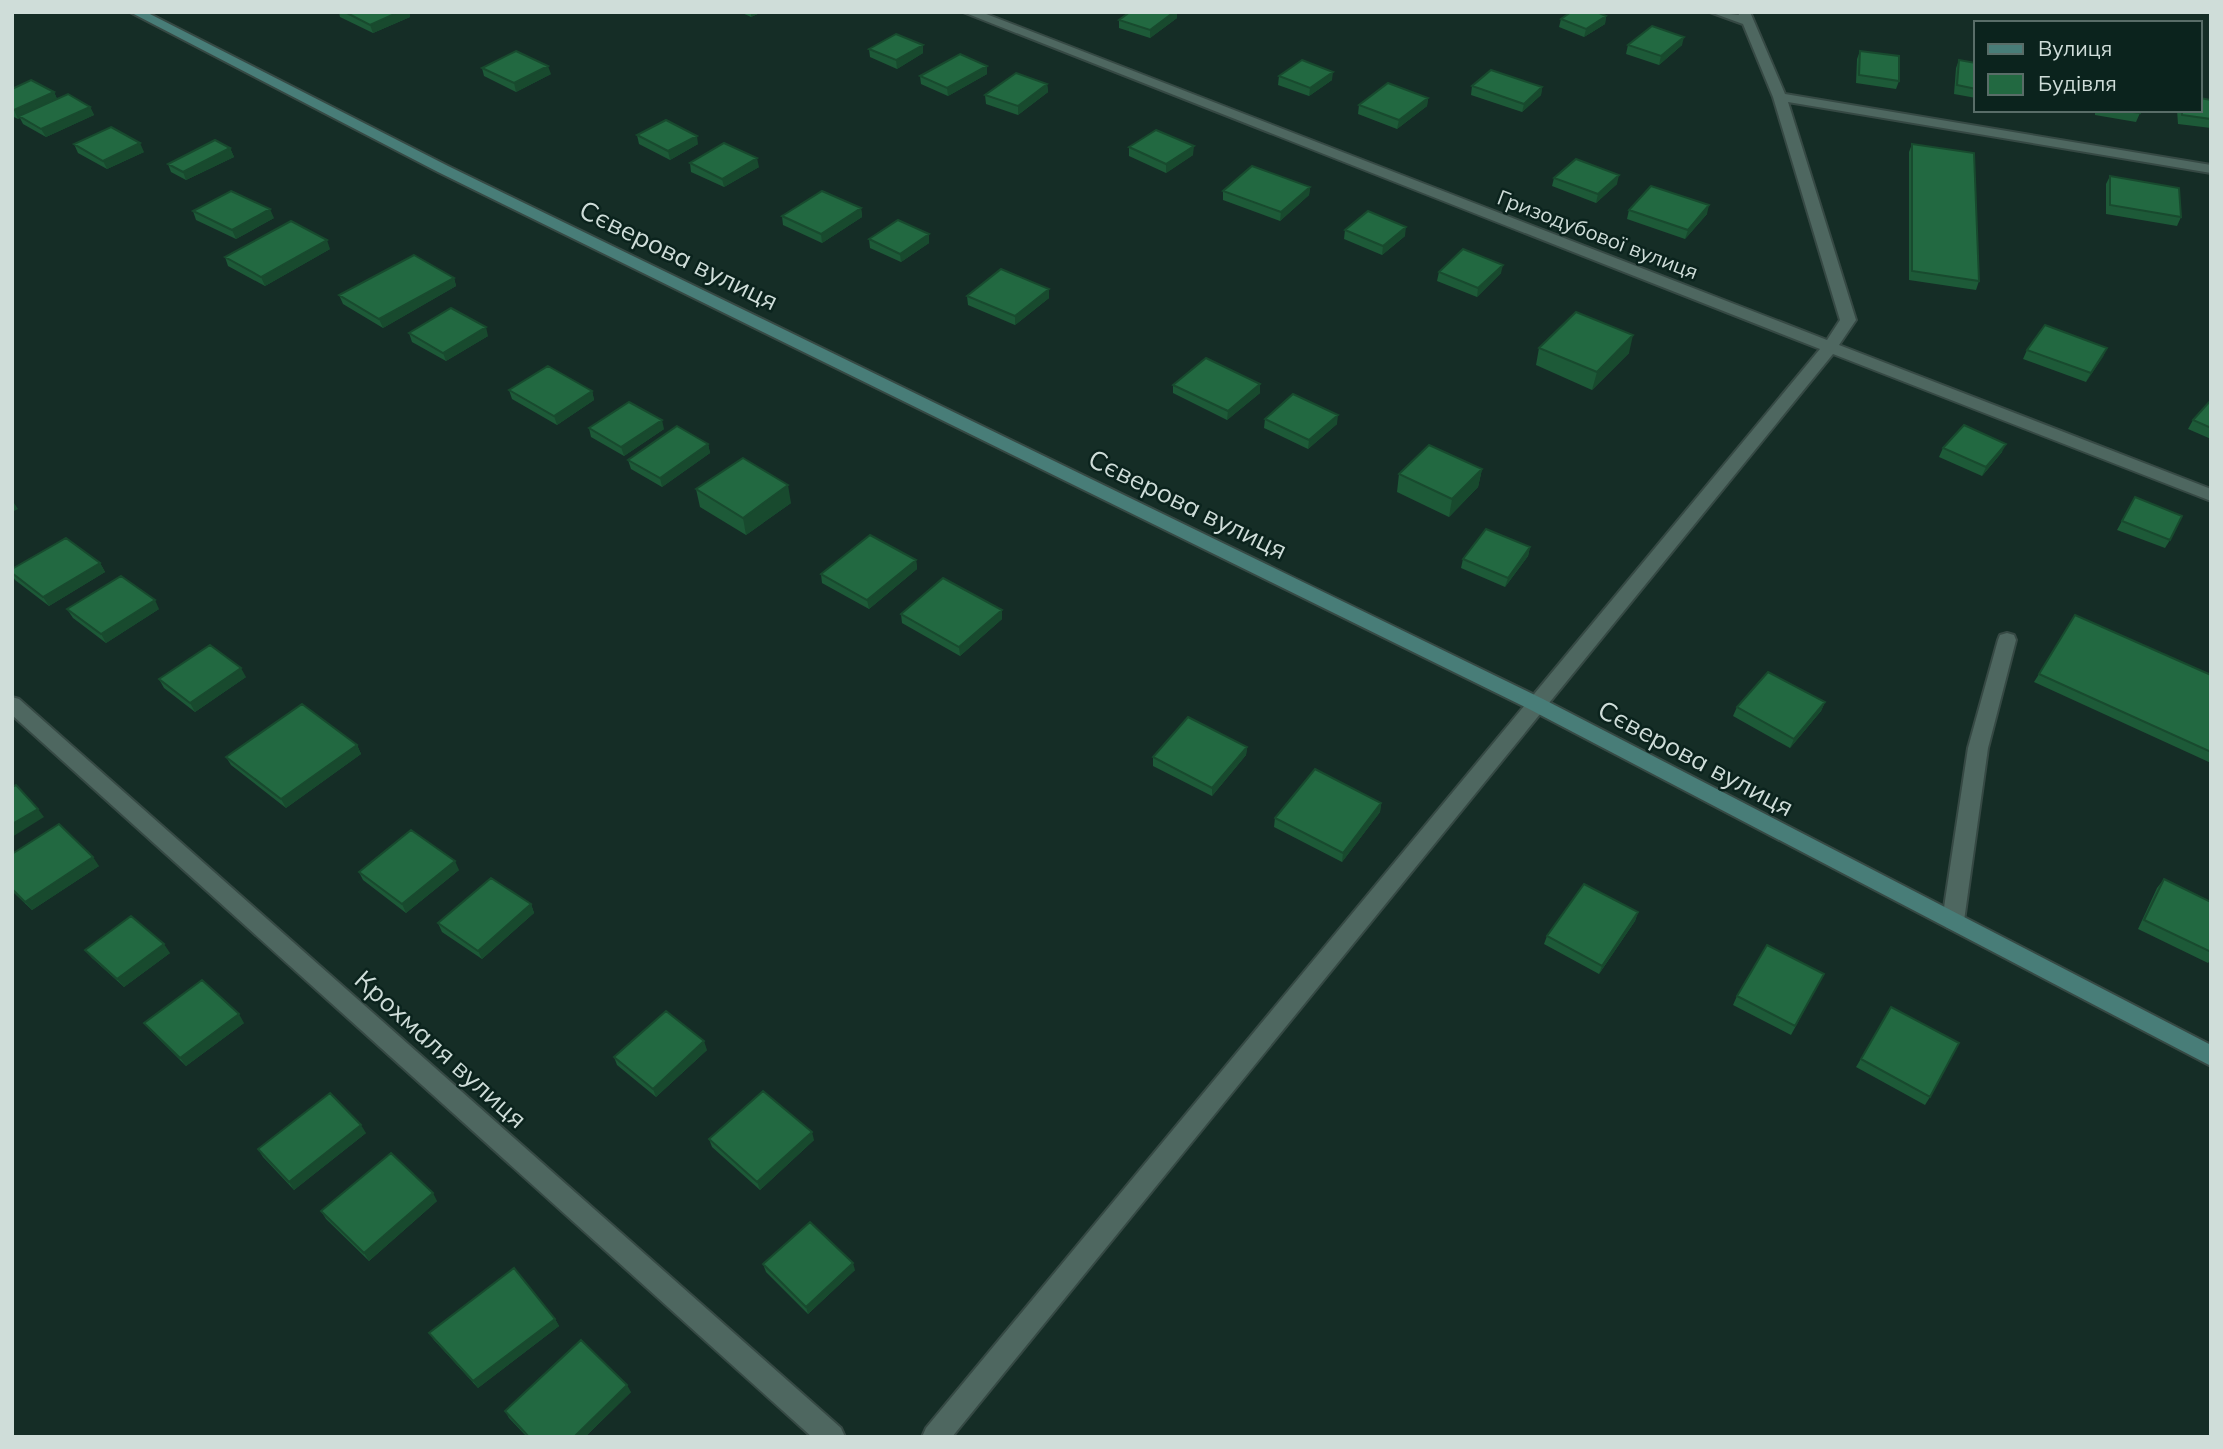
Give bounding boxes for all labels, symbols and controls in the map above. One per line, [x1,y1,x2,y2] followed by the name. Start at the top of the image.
[1974,21,2202,112] legend
[2038,35,2112,61] text: Вулиця
[2038,70,2117,96] text: Будівля
[1494,184,1702,284] street label: Гризодубової вулиця
[574,193,784,317] street label: Сєверова вулиця
[1083,442,1293,566] street label: Сєверова вулиця
[1592,693,1800,823] street label: Сєверова вулиця
[348,963,534,1135] street label: Крохмаля вулиця

